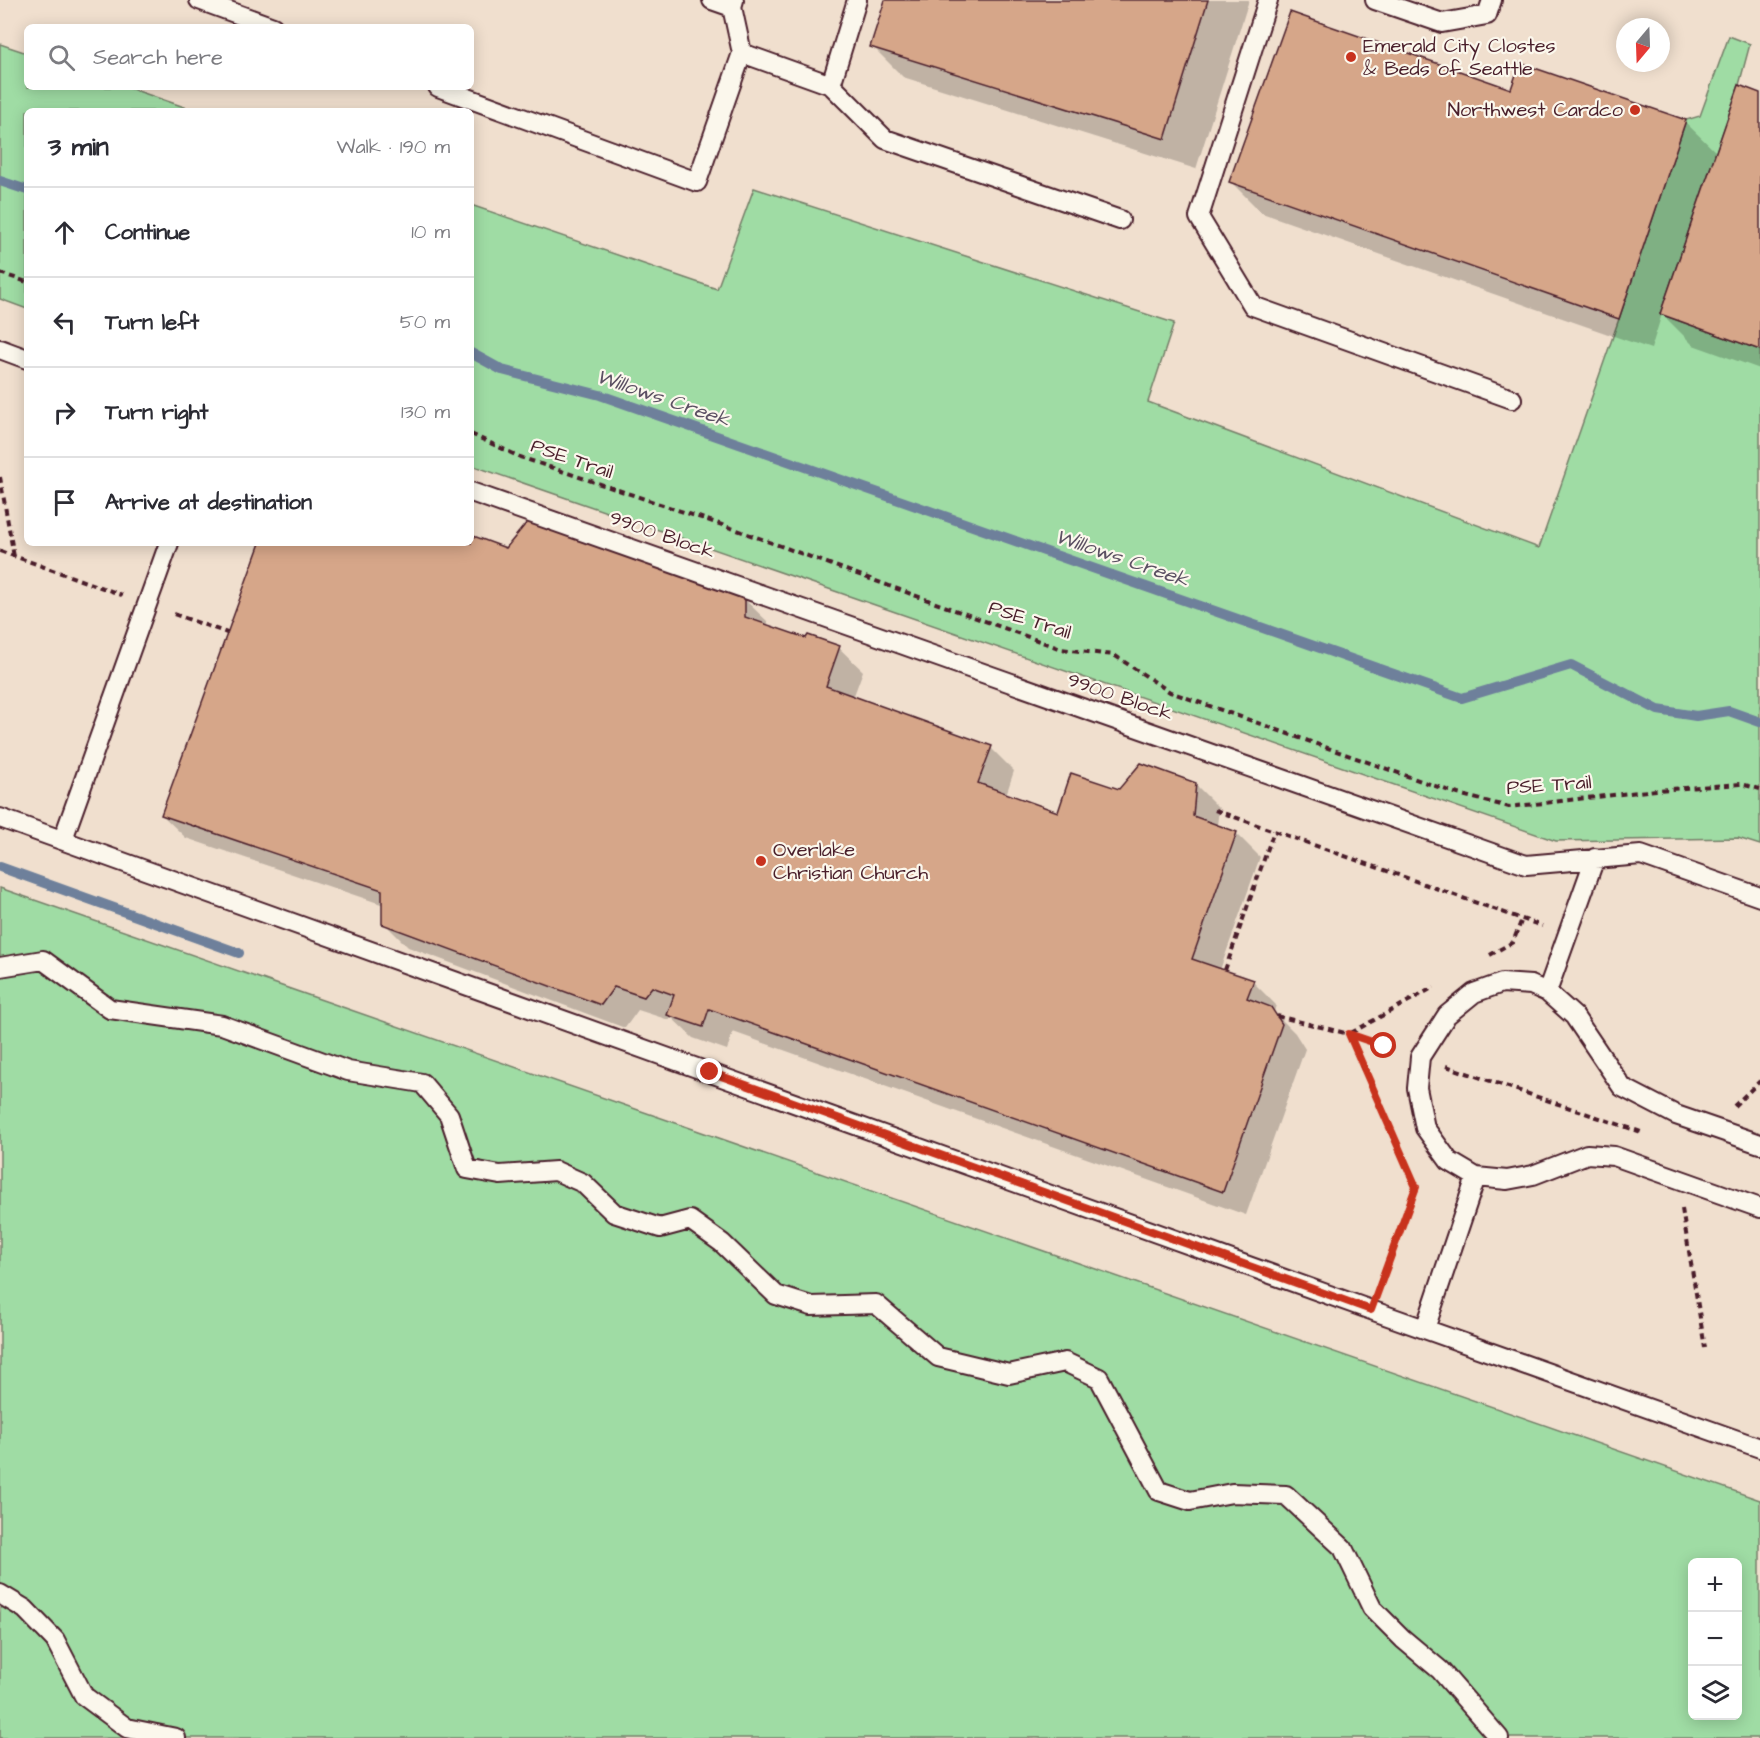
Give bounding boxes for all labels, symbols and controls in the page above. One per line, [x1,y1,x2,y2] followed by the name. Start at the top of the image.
[1616,18,1670,72] north arrow
[24,24,474,90] search box
[1363,32,1556,83] place label: Emerald City Clostes & Beds of Seattle
[45,41,78,74] icon: search
[93,42,223,73] text: Search here
[1344,50,1358,64] marker: Emerald City Clostes & Beds of Seattle
[1448,96,1623,124] place label: Northwest Cardco
[1628,103,1642,117] marker: Northwest Cardco
[48,129,109,165] text: 3 min
[337,133,450,161] text: Walk · 190 m
[48,216,81,249] icon: ahead
[105,217,190,248] text: Continue
[411,218,450,246] text: 10 m
[48,306,81,339] icon: left
[105,307,199,338] text: Turn left
[400,308,450,336] text: 50 m
[592,362,735,435] water label: Willows Creek
[48,396,81,429] icon: right
[105,397,208,428] text: Turn right
[401,398,450,426] text: 130 m
[527,432,617,486] street label: PSE Trail
[48,486,81,519] icon: arrive
[105,487,312,518] text: Arrive at destination
[606,504,718,566] street label: 9900 Block
[1051,522,1194,595] water label: Willows Creek
[985,594,1075,646] street label: PSE Trail
[1064,666,1176,728] street label: 9900 Block
[1505,768,1593,802] street label: PSE Trail
[773,836,928,887] place label: Overlake Christian Church
[754,854,768,868] marker: Overlake Christian Church
[1370,1032,1396,1058] route start
[696,1058,722,1084] route end
[1688,1558,1742,1720] map controls
[1688,1558,1742,1612] button: +
[1688,1612,1742,1666] button: −
[1688,1666,1742,1720] button: layers

